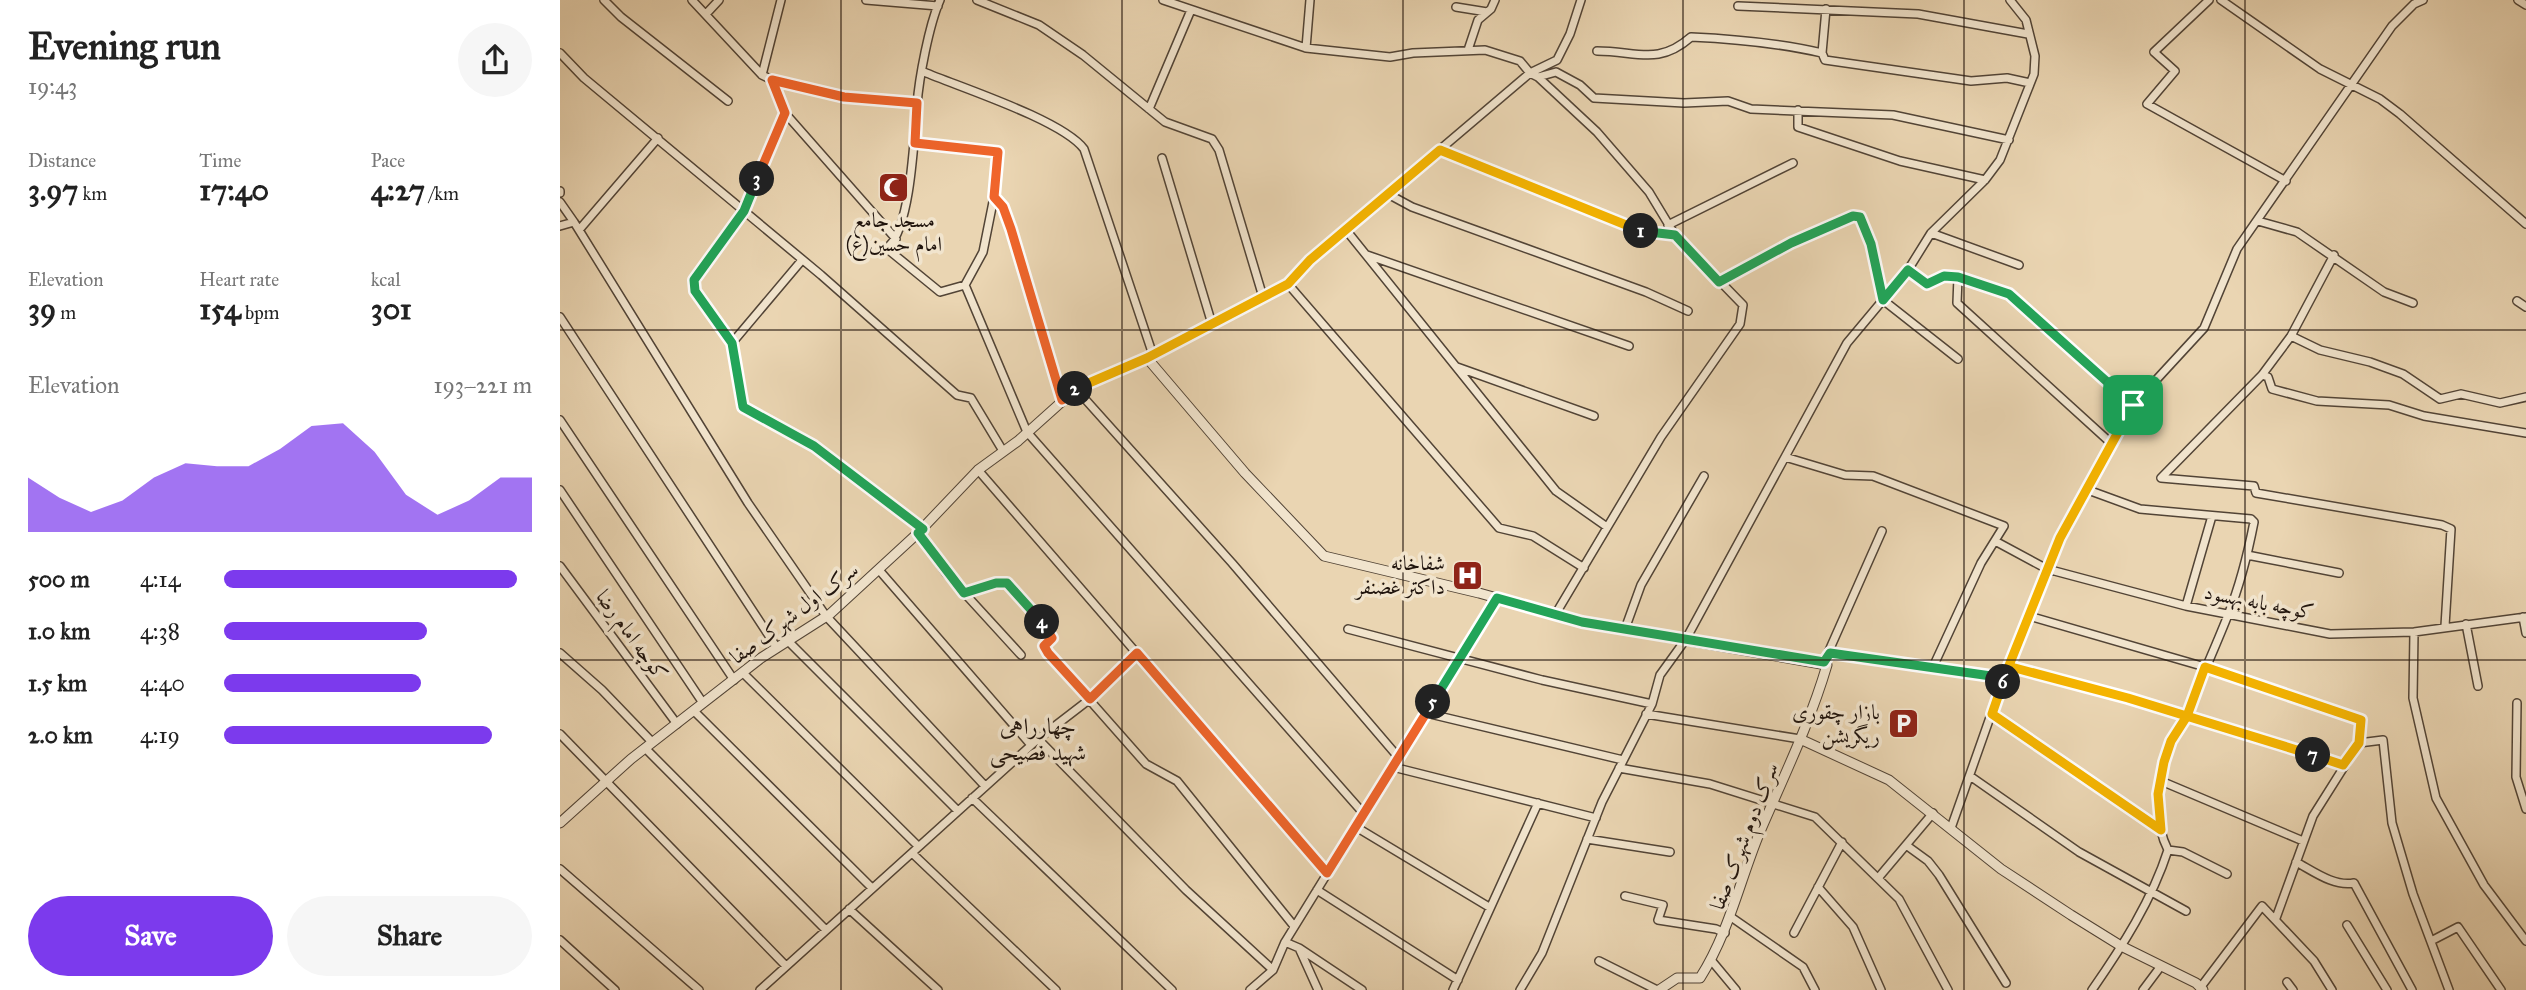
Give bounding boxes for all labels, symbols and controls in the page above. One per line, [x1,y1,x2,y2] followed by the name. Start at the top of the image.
[28,23,221,69] text: Evening run
[458,23,532,97] button: share
[28,72,77,100] text: 19:43
[28,149,96,172] text: Distance
[199,149,241,172] text: Time
[371,149,405,172] text: Pace
[740,162,774,196] pin: 3
[753,167,760,190] text: 3
[877,171,911,205] mosque icon: مسجد جامع امام حسین(ع)
[28,172,78,208] text: 3.97
[199,172,269,208] text: 17:40
[371,172,425,208] text: 4:27
[78,182,107,205] text: km
[425,182,459,205] text: /km
[846,207,942,262] place label: مسجد جامع امام حسین(ع)
[1624,214,1658,248] pin: 1
[1637,219,1644,242] text: 1
[28,268,103,291] text: Elevation
[199,268,279,291] text: Heart rate
[371,268,401,291] text: kcal
[28,291,56,327] text: 39
[199,291,241,327] text: 154
[371,291,412,327] text: 301
[56,301,76,324] text: m
[241,301,280,324] text: bpm
[28,371,119,399] text: Elevation
[434,371,532,399] text: 193–221 m
[1058,372,1092,406] pin: 2
[2103,375,2163,435] pin
[1070,377,1079,400] text: 2
[2114,386,2152,424] icon: arrive
[1354,550,1445,600] place label: شفاخانه داکتر غضنفر
[725,556,864,670] street label: سرک اول شهرک صفا
[1451,558,1485,592] hospital icon: شفاخانه داکتر غضنفر
[28,565,90,593] text: 500 m
[140,565,181,593] text: 4:14
[2202,579,2316,626] street label: کوچه بابه بهسود
[586,585,674,688] street label: کوچه امام رضا
[1024,604,1060,640] pin: 4
[1036,610,1047,633] text: 4
[28,617,90,645] text: 1.0 km
[140,617,180,645] text: 4:38
[1986,664,2020,700] pin: 6
[28,669,87,697] text: 1.5 km
[140,669,185,697] text: 4:40
[1998,670,2007,693] text: 6
[1416,684,1450,720] pin: 5
[1428,690,1437,713] text: 5
[1792,699,1880,750] place label: بازار چقوری ریگریشن
[1886,707,1920,741] parking icon: بازار چقوری ریگریشن
[990,712,1086,768] district label: چهارراهی شهید فصیحی
[28,721,93,749] text: 2.0 km
[140,721,180,749] text: 4:19
[2296,738,2330,772] pin: 7
[2307,743,2318,766] text: 7
[1704,759,1789,915] street label: سرک دوم شهرک صفا
[28,896,273,976] button: Save
[287,896,532,976] button: Share

